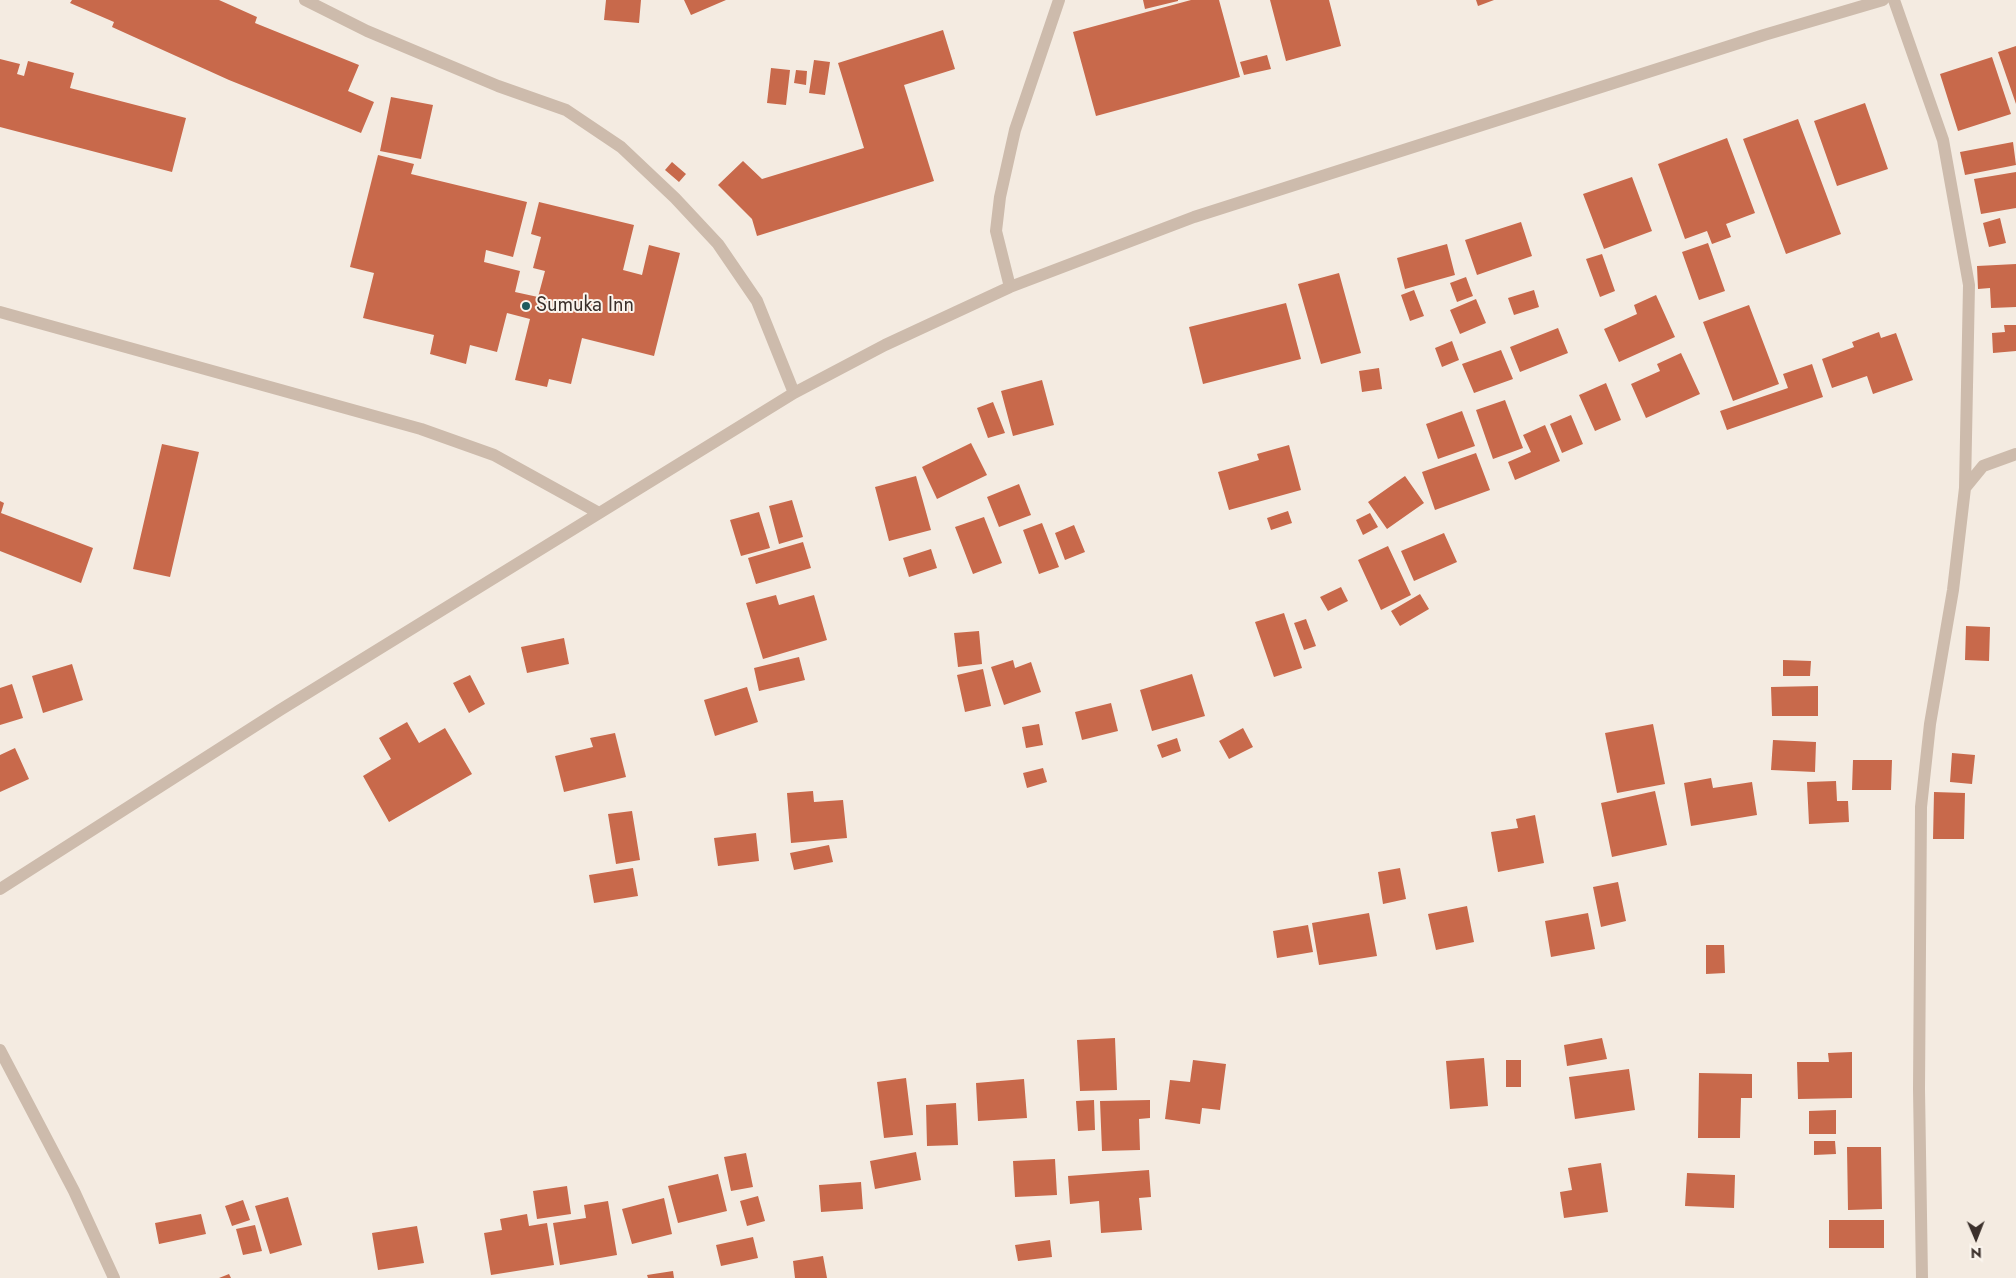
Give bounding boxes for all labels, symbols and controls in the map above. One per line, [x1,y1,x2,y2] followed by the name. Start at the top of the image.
[536,294,634,318] place label: Sumuka Inn
[520,300,532,312] marker: Sumuka Inn
[1951,1213,2001,1263] north arrow
[1971,1243,1982,1263] text: N

